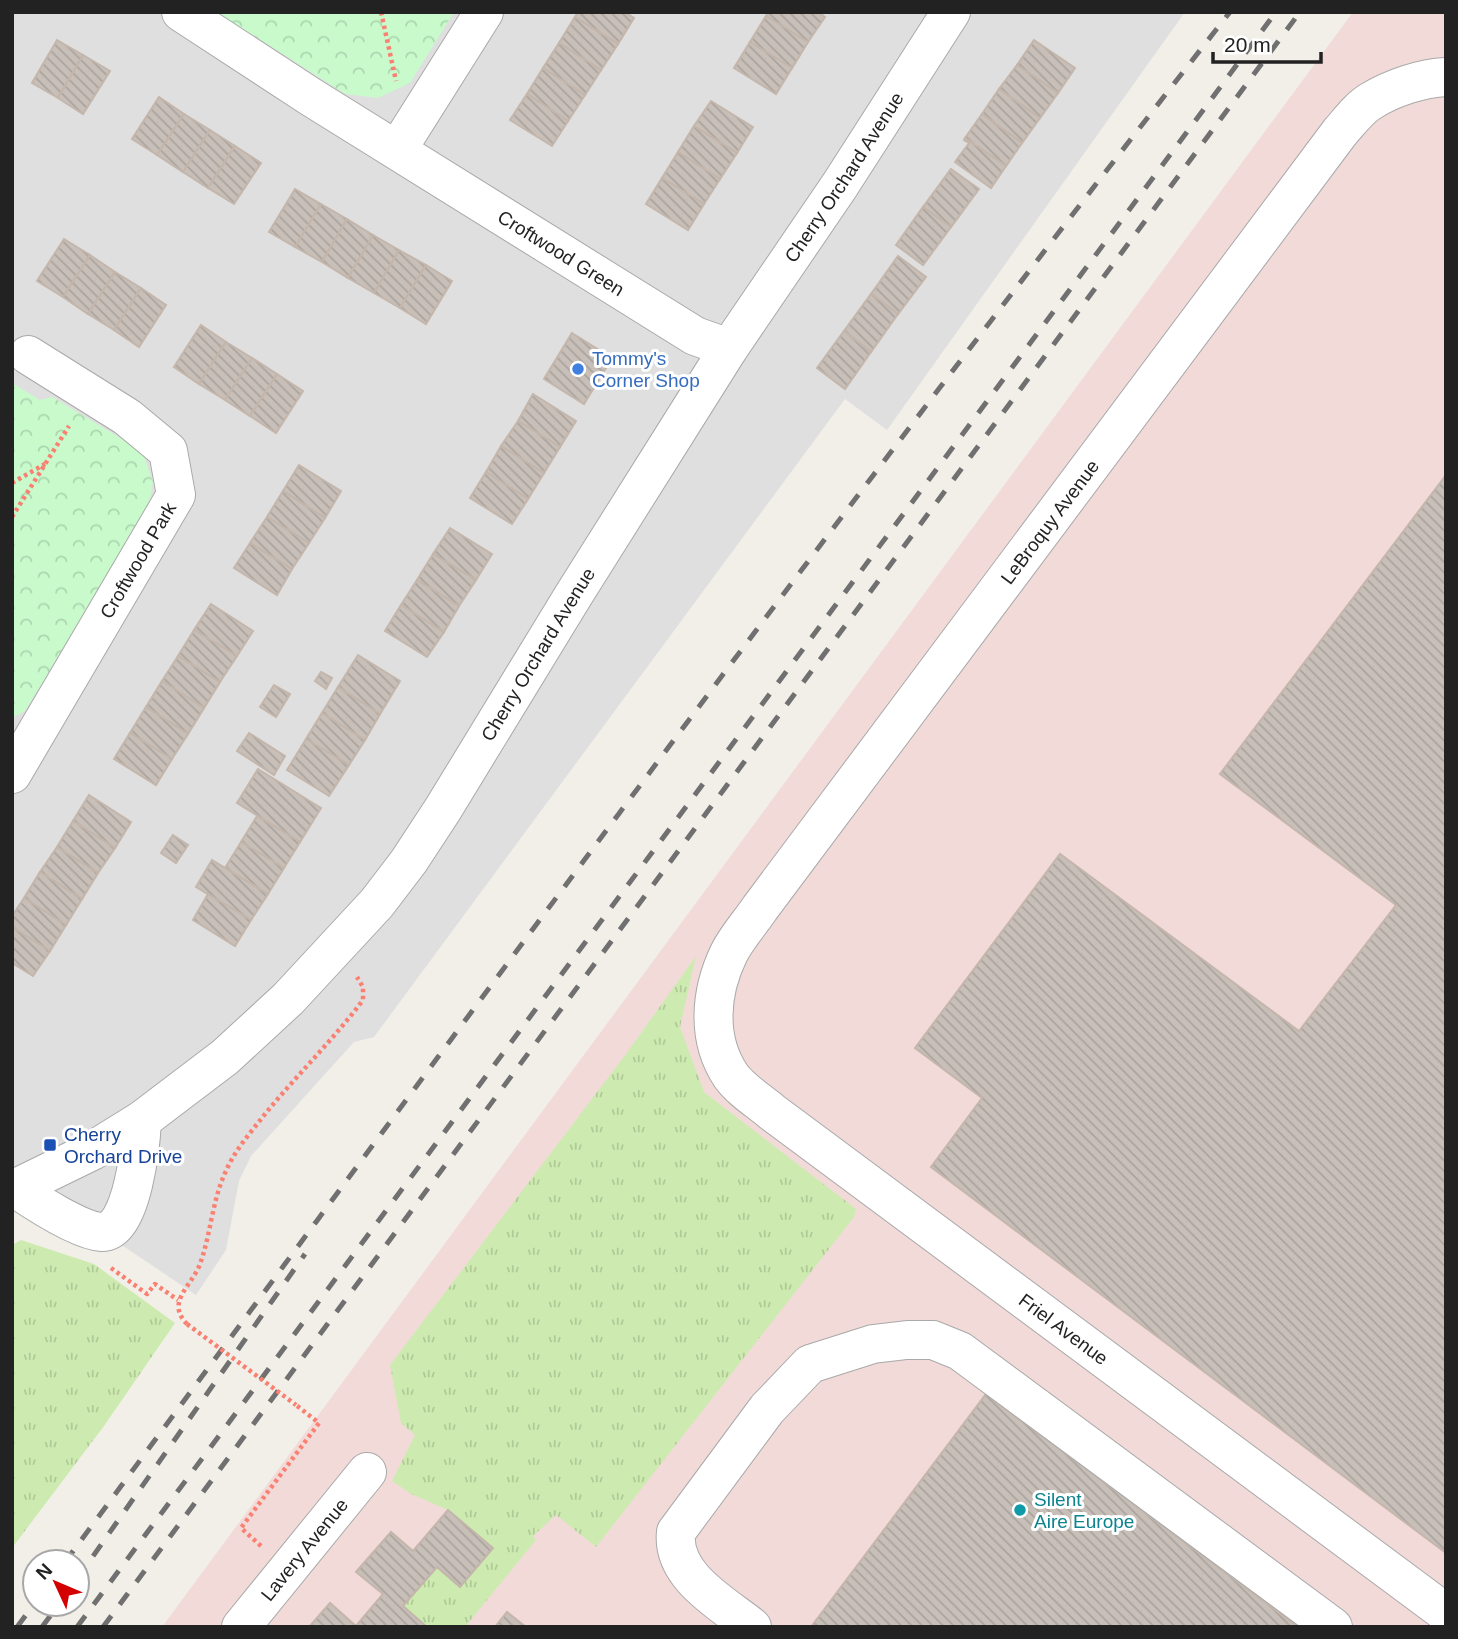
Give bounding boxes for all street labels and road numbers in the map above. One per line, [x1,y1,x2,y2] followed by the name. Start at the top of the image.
[780,88,907,266] street label: Cherry Orchard Avenue
[494,206,628,300] street label: Croftwood Green
[997,456,1103,588] street label: LeBroquy Avenue
[95,498,180,622] street label: Croftwood Park
[477,564,599,745] street label: Cherry Orchard Avenue
[1015,1289,1112,1369] street label: Friel Avenue
[256,1494,352,1605] street label: Lavery Avenue

